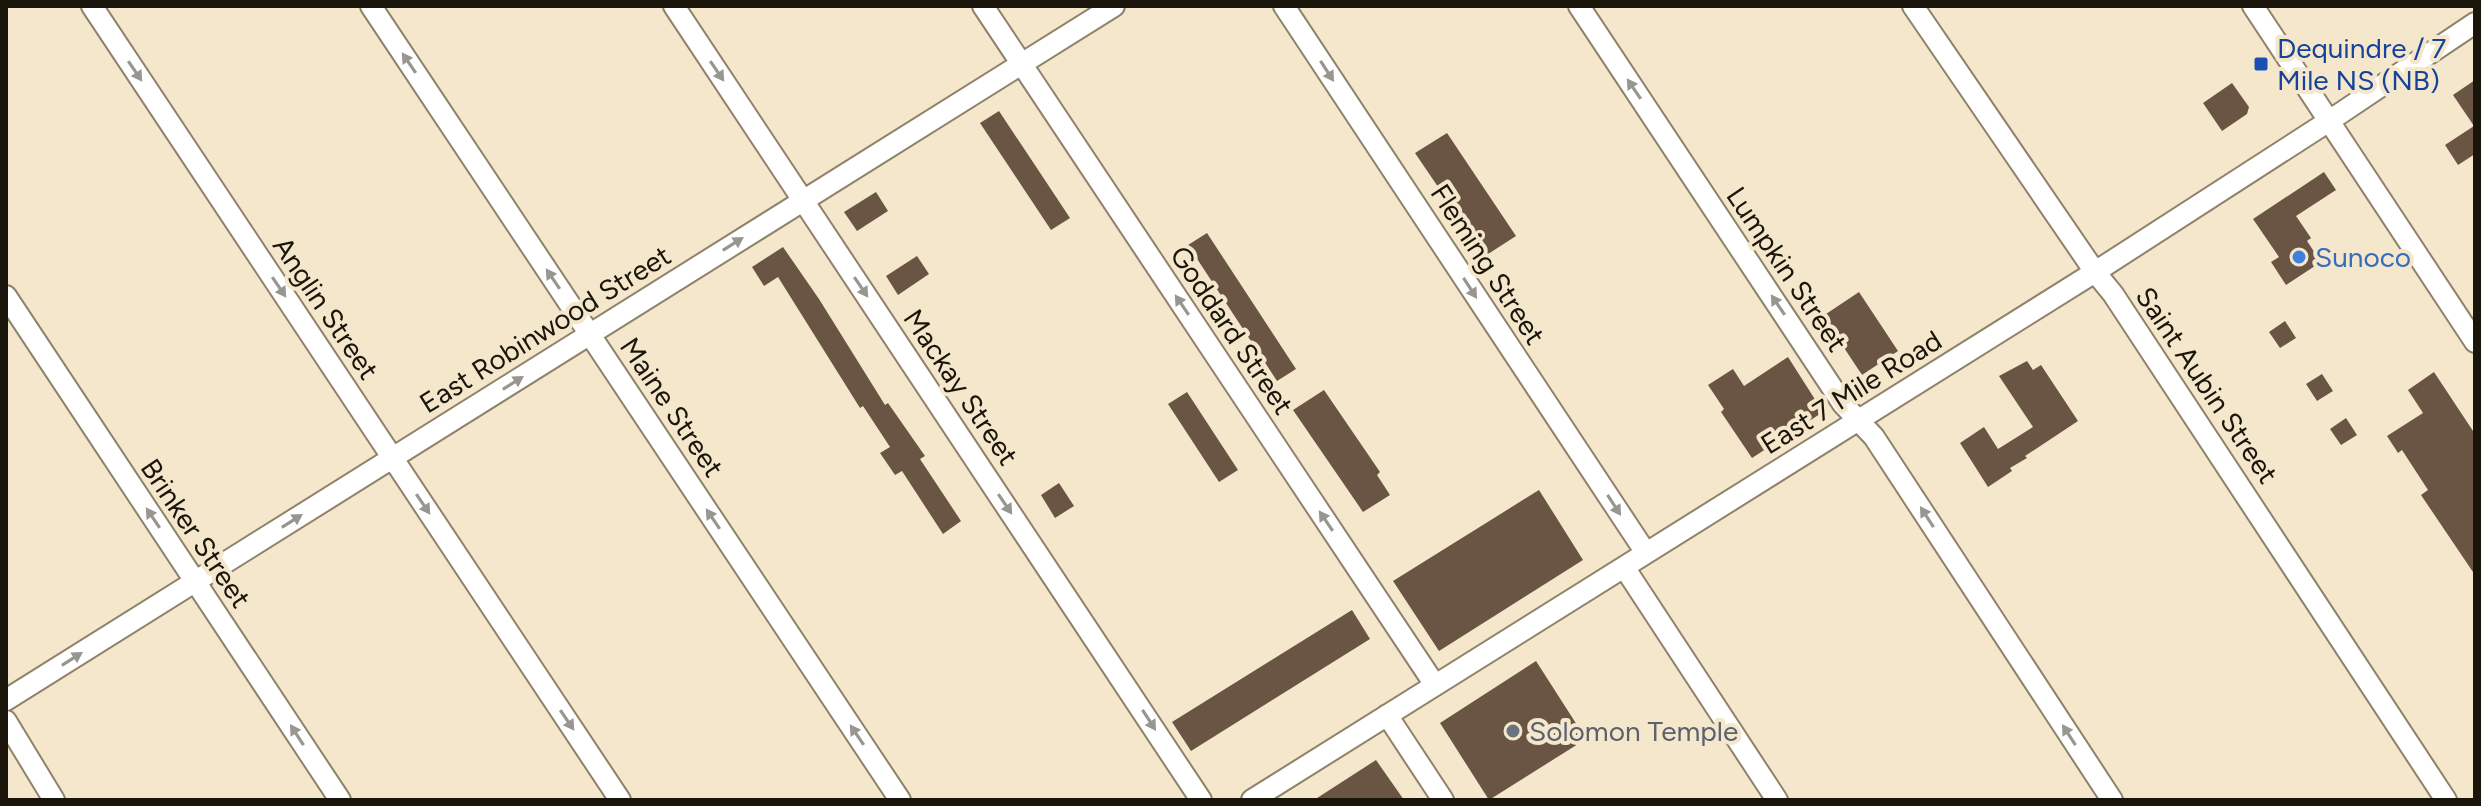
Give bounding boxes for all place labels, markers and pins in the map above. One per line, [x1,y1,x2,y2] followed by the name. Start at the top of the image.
[2277,31,2446,97] place label: Dequindre / 7 Mile NS (NB)
[2252,55,2270,73] marker: Dequindre / 7 Mile NS (NB)
[2315,240,2411,274] place label: Sunoco
[2290,248,2308,266] marker: Sunoco
[1529,714,1738,748] place label: Solomon Temple
[1504,722,1522,740] marker: Solomon Temple

